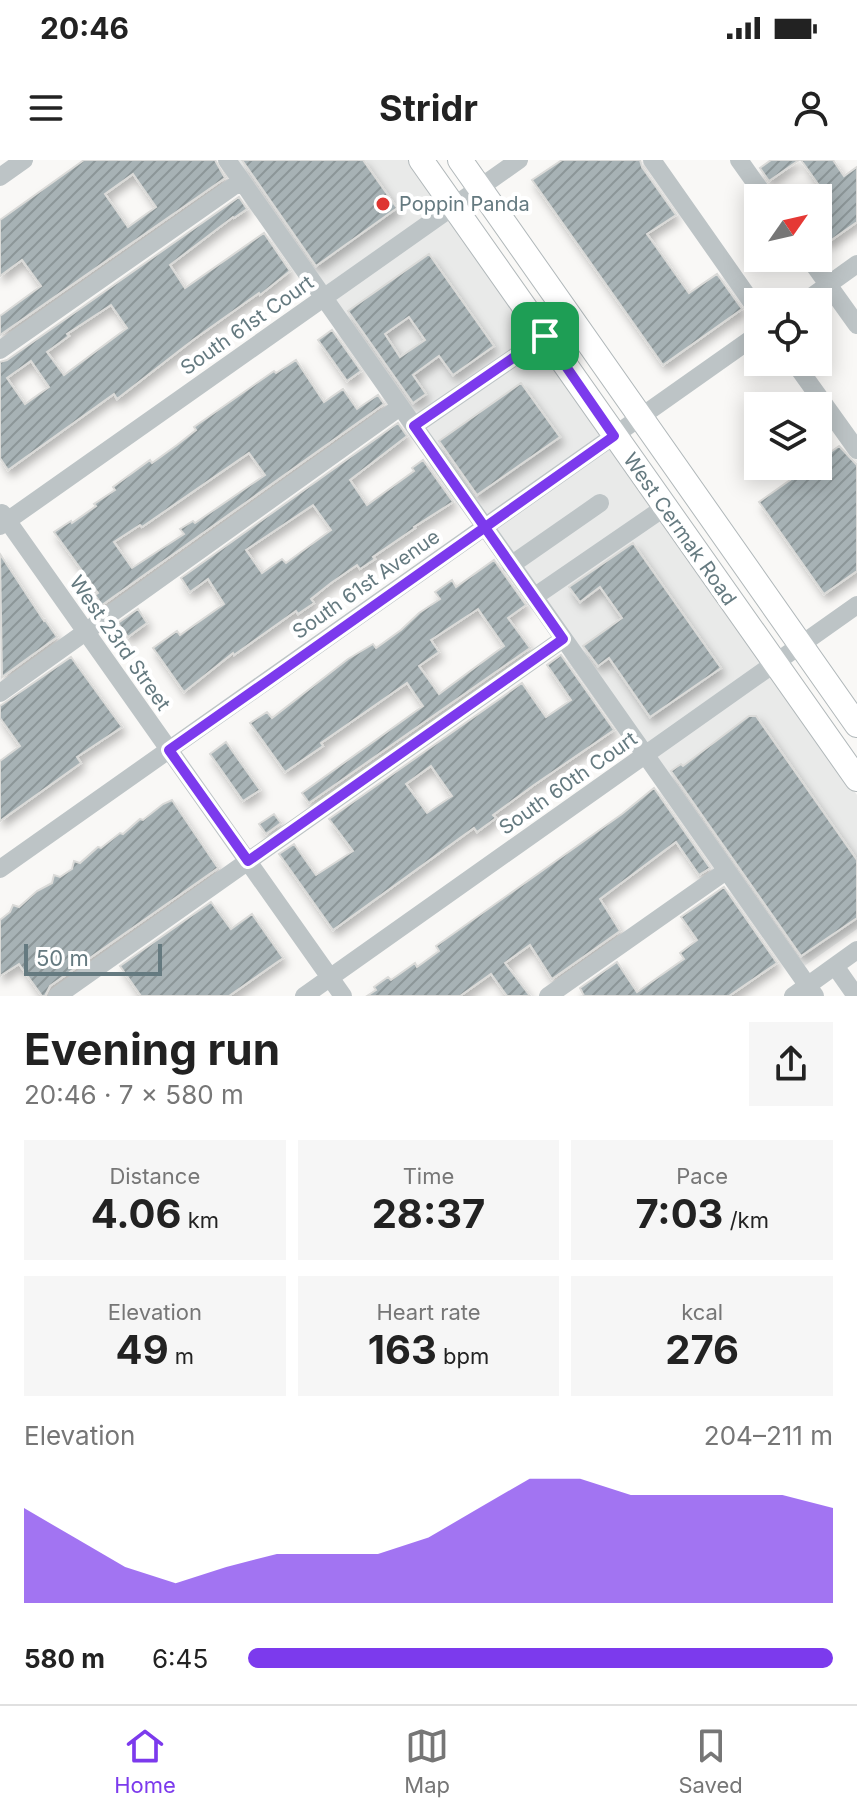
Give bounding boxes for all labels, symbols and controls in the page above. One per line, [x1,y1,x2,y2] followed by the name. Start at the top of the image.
[40,10,129,46] text: 20:46
[24,86,68,130] icon: menu
[379,86,478,130] text: Stridr
[789,86,833,130] icon: person
[744,184,832,272] north arrow
[744,184,832,480] map controls
[399,192,530,216] place label: Poppin Panda
[374,195,392,213] marker: Poppin Panda
[176,270,318,380] street label: South 61st Court
[744,288,832,376] button: locate
[511,302,579,370] pin
[523,314,567,358] icon: arrive
[744,392,832,480] button: layers
[618,448,742,610] street label: West Cermak Road
[288,524,444,644] street label: South 61st Avenue
[65,571,176,715] street label: West 23rd Street
[494,726,642,840] street label: South 60th Court
[24,940,162,976] scale bar
[36,945,89,971] text: 50 m
[24,1022,280,1076] text: Evening run
[749,1022,833,1106] button: share
[24,1079,244,1110] text: 20:46 · 7 × 580 m
[109,1163,200,1189] text: Distance
[403,1163,454,1189] text: Time
[676,1163,728,1189] text: Pace
[91,1189,181,1238] text: 4.06
[372,1189,485,1238] text: 28:37
[635,1189,723,1238] text: 7:03
[181,1207,219,1233] text: km
[723,1207,769,1233] text: /km
[108,1299,202,1325] text: Elevation
[376,1299,481,1325] text: Heart rate
[681,1299,723,1325] text: kcal
[116,1325,169,1374] text: 49
[368,1325,437,1374] text: 163
[665,1325,739,1374] text: 276
[169,1343,194,1369] text: m
[437,1343,489,1369] text: bpm
[24,1420,135,1451] text: Elevation
[704,1420,833,1451] text: 204–211 m
[24,1643,105,1674] text: 580 m
[152,1643,208,1674] text: 6:45
[114,1724,176,1798] tab: Home
[404,1724,450,1798] tab: Map
[678,1724,743,1798] tab: Saved

